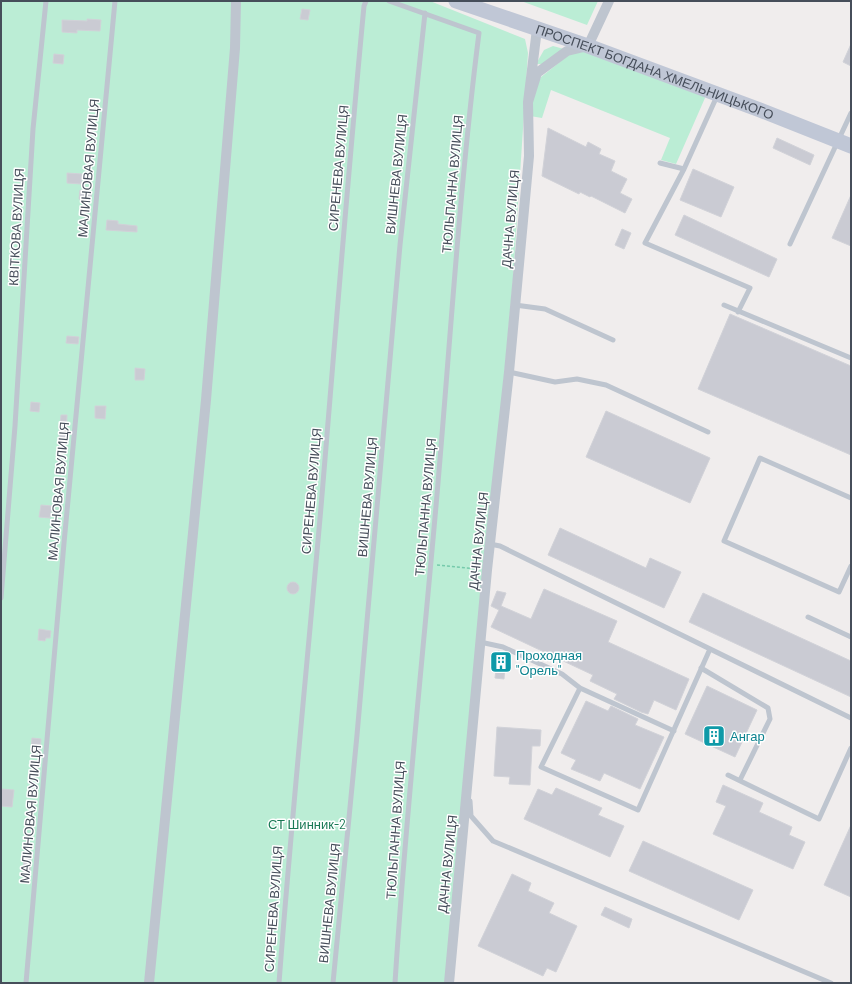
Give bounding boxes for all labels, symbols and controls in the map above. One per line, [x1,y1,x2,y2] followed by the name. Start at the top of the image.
[534,21,776,123] street label: ПРОСПЕКТ БОГДАНА ХМЕЛЬНИЦЬКОГО
[74,98,102,238] street label: МАЛИНОВАЯ ВУЛИЦЯ
[325,104,351,232] street label: СИРЕНЕВА ВУЛИЦЯ
[382,113,410,235] street label: ВИШНЕВА ВУЛИЦЯ
[438,114,466,254] street label: ТЮЛЬПАННА ВУЛИЦЯ
[5,168,27,286] street label: КВІТКОВА ВУЛИЦЯ
[498,169,522,269] street label: ДАЧНА ВУЛИЦЯ
[44,421,72,561] street label: МАЛИНОВАЯ ВУЛИЦЯ
[298,427,324,555] street label: СИРЕНЕВА ВУЛИЦЯ
[354,436,380,558] street label: ВИШНЕВА ВУЛИЦЯ
[411,437,439,577] street label: ТЮЛЬПАННА ВУЛИЦЯ
[465,491,491,591] street label: ДАЧНА ВУЛИЦЯ
[516,647,582,678] place label: Проходная "Орель"
[488,649,514,675] building icon: Проходная "Орель"
[701,723,727,749] building icon: Ангар
[730,728,765,744] place label: Ангар
[16,744,44,884] street label: МАЛИНОВАЯ ВУЛИЦЯ
[382,760,408,900] street label: ТЮЛЬПАННА ВУЛИЦЯ
[434,814,460,914] street label: ДАЧНА ВУЛИЦЯ
[268,816,346,832] park label: СТ Шинник-2
[315,842,343,964] street label: ВИШНЕВА ВУЛИЦЯ
[261,845,285,973] street label: СИРЕНЕВА ВУЛИЦЯ

